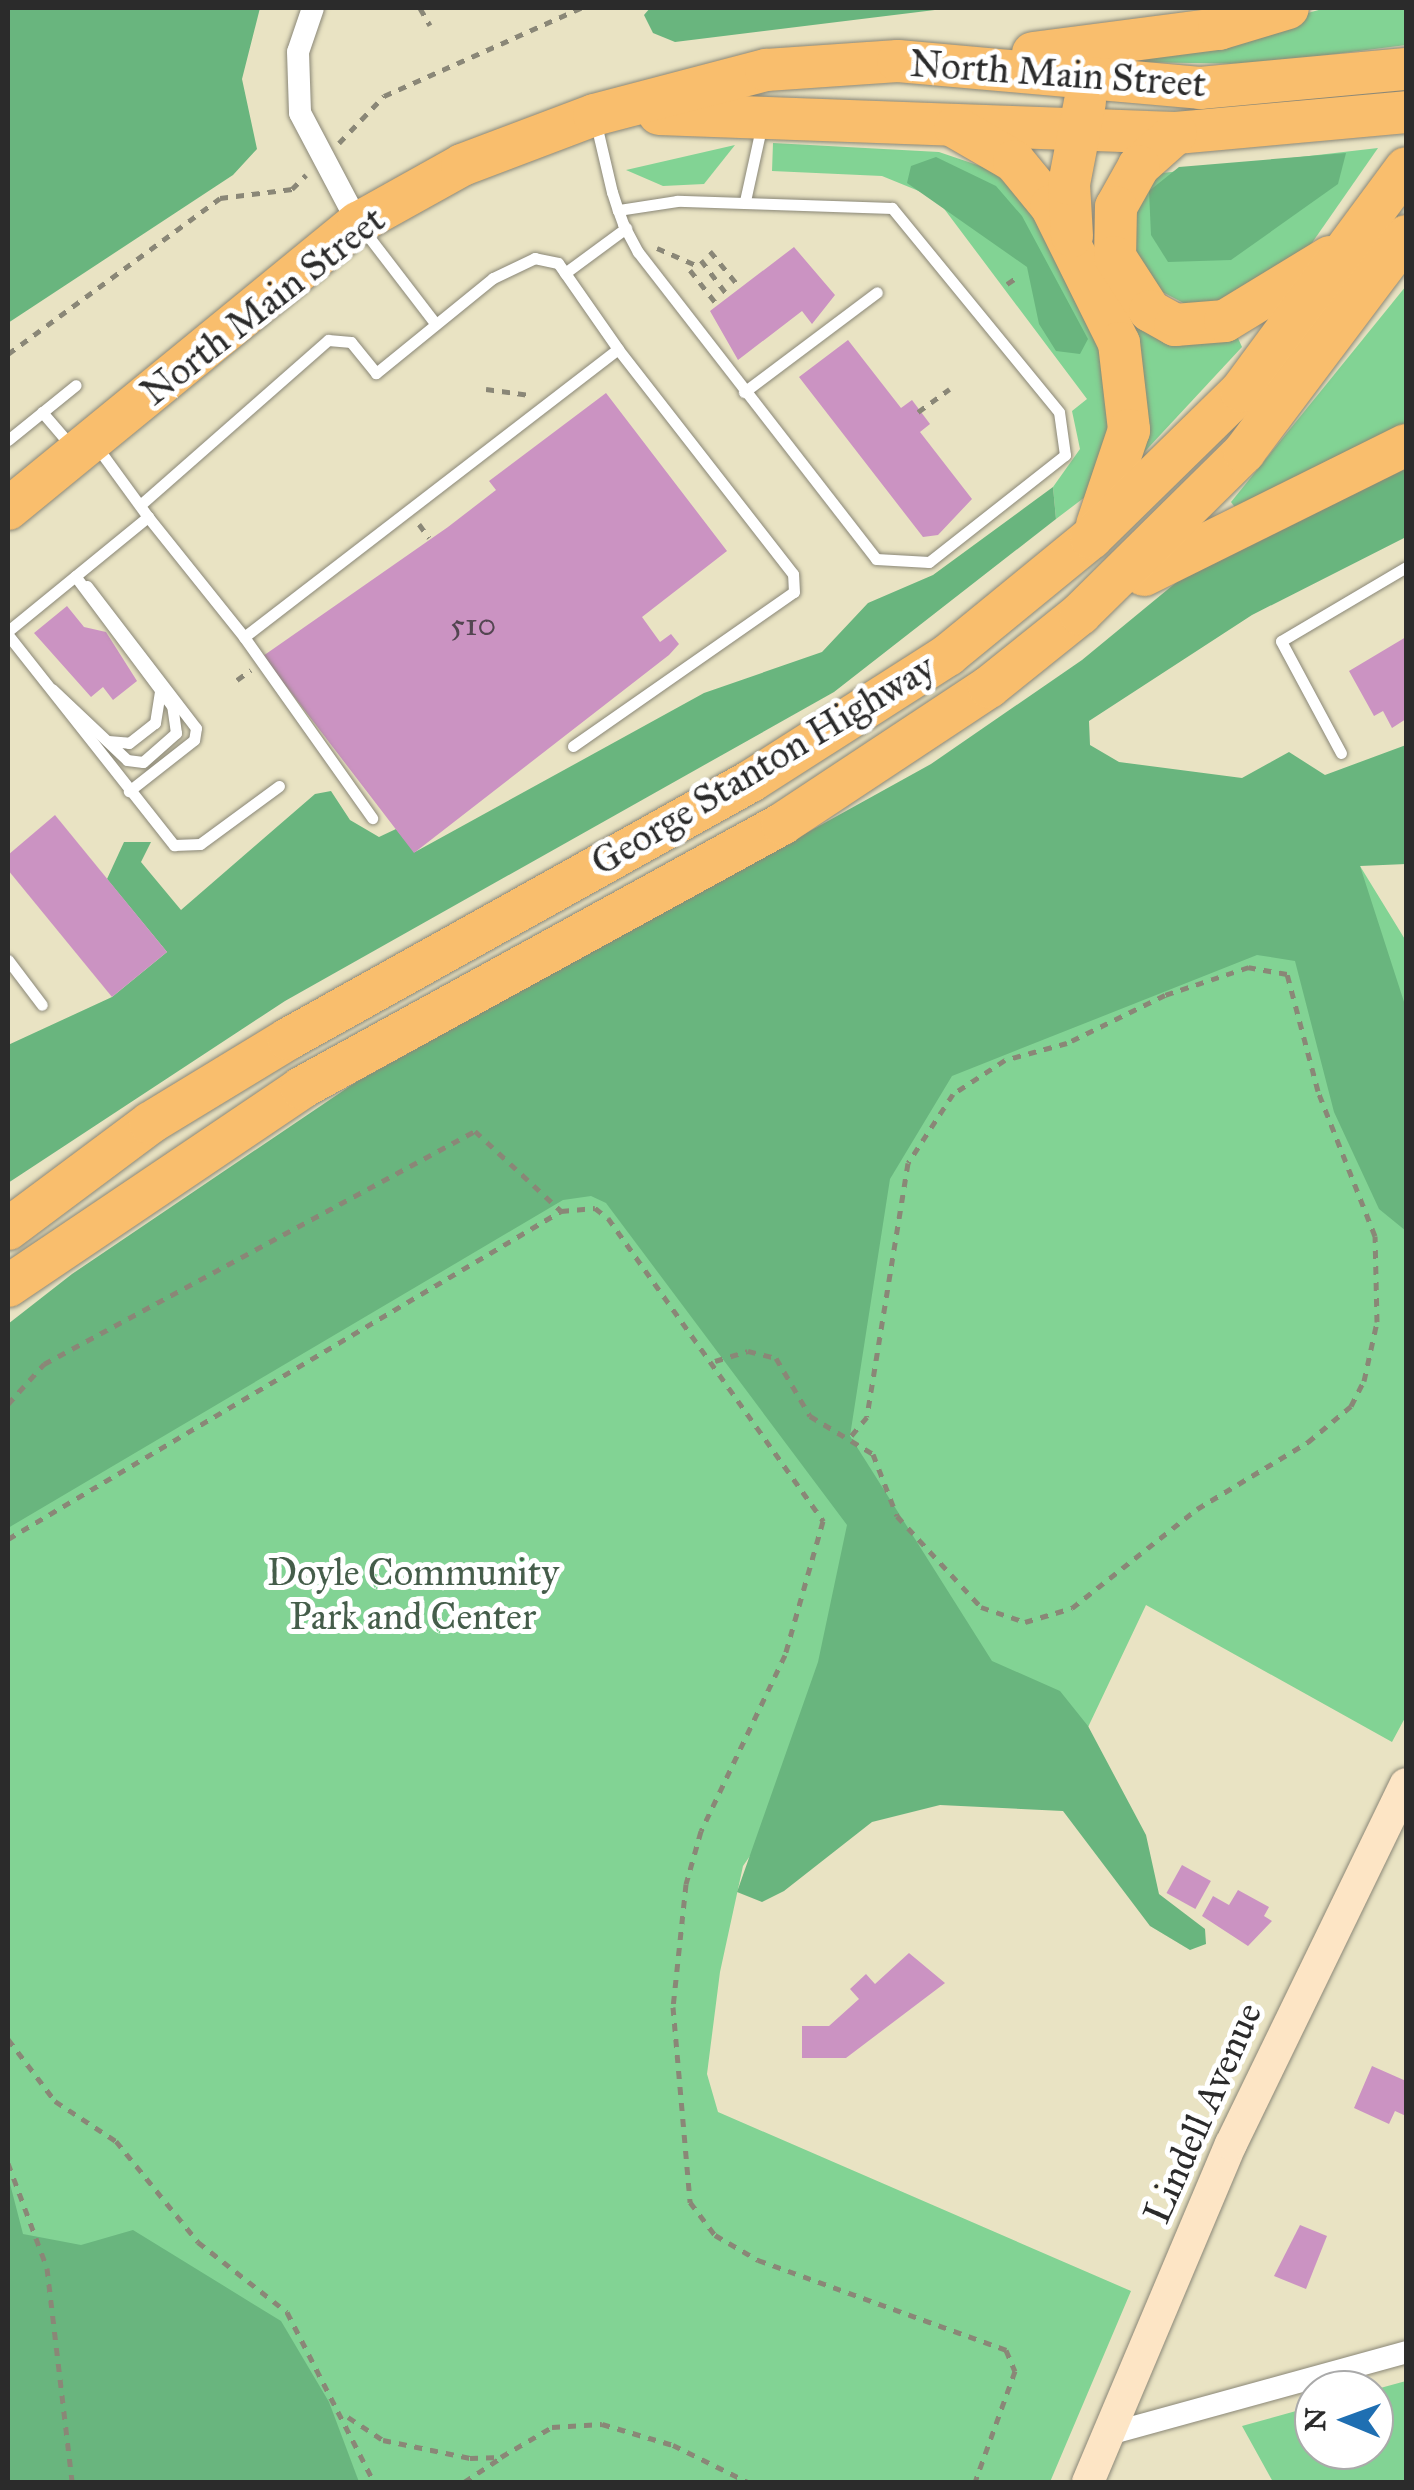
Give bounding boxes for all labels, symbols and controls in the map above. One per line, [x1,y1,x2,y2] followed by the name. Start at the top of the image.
[908,41,1208,107] street label: North Main Street
[132,197,394,415] street label: North Main Street
[450,606,496,644] house number: 510
[583,644,943,886] street label: George Stanton Highway
[267,1550,559,1640] park label: Doyle Community Park and Center
[1134,1996,1272,2230] street label: Lindell Avenue
[1294,2370,1394,2470] north arrow
[1298,2407,1333,2432] text: N

